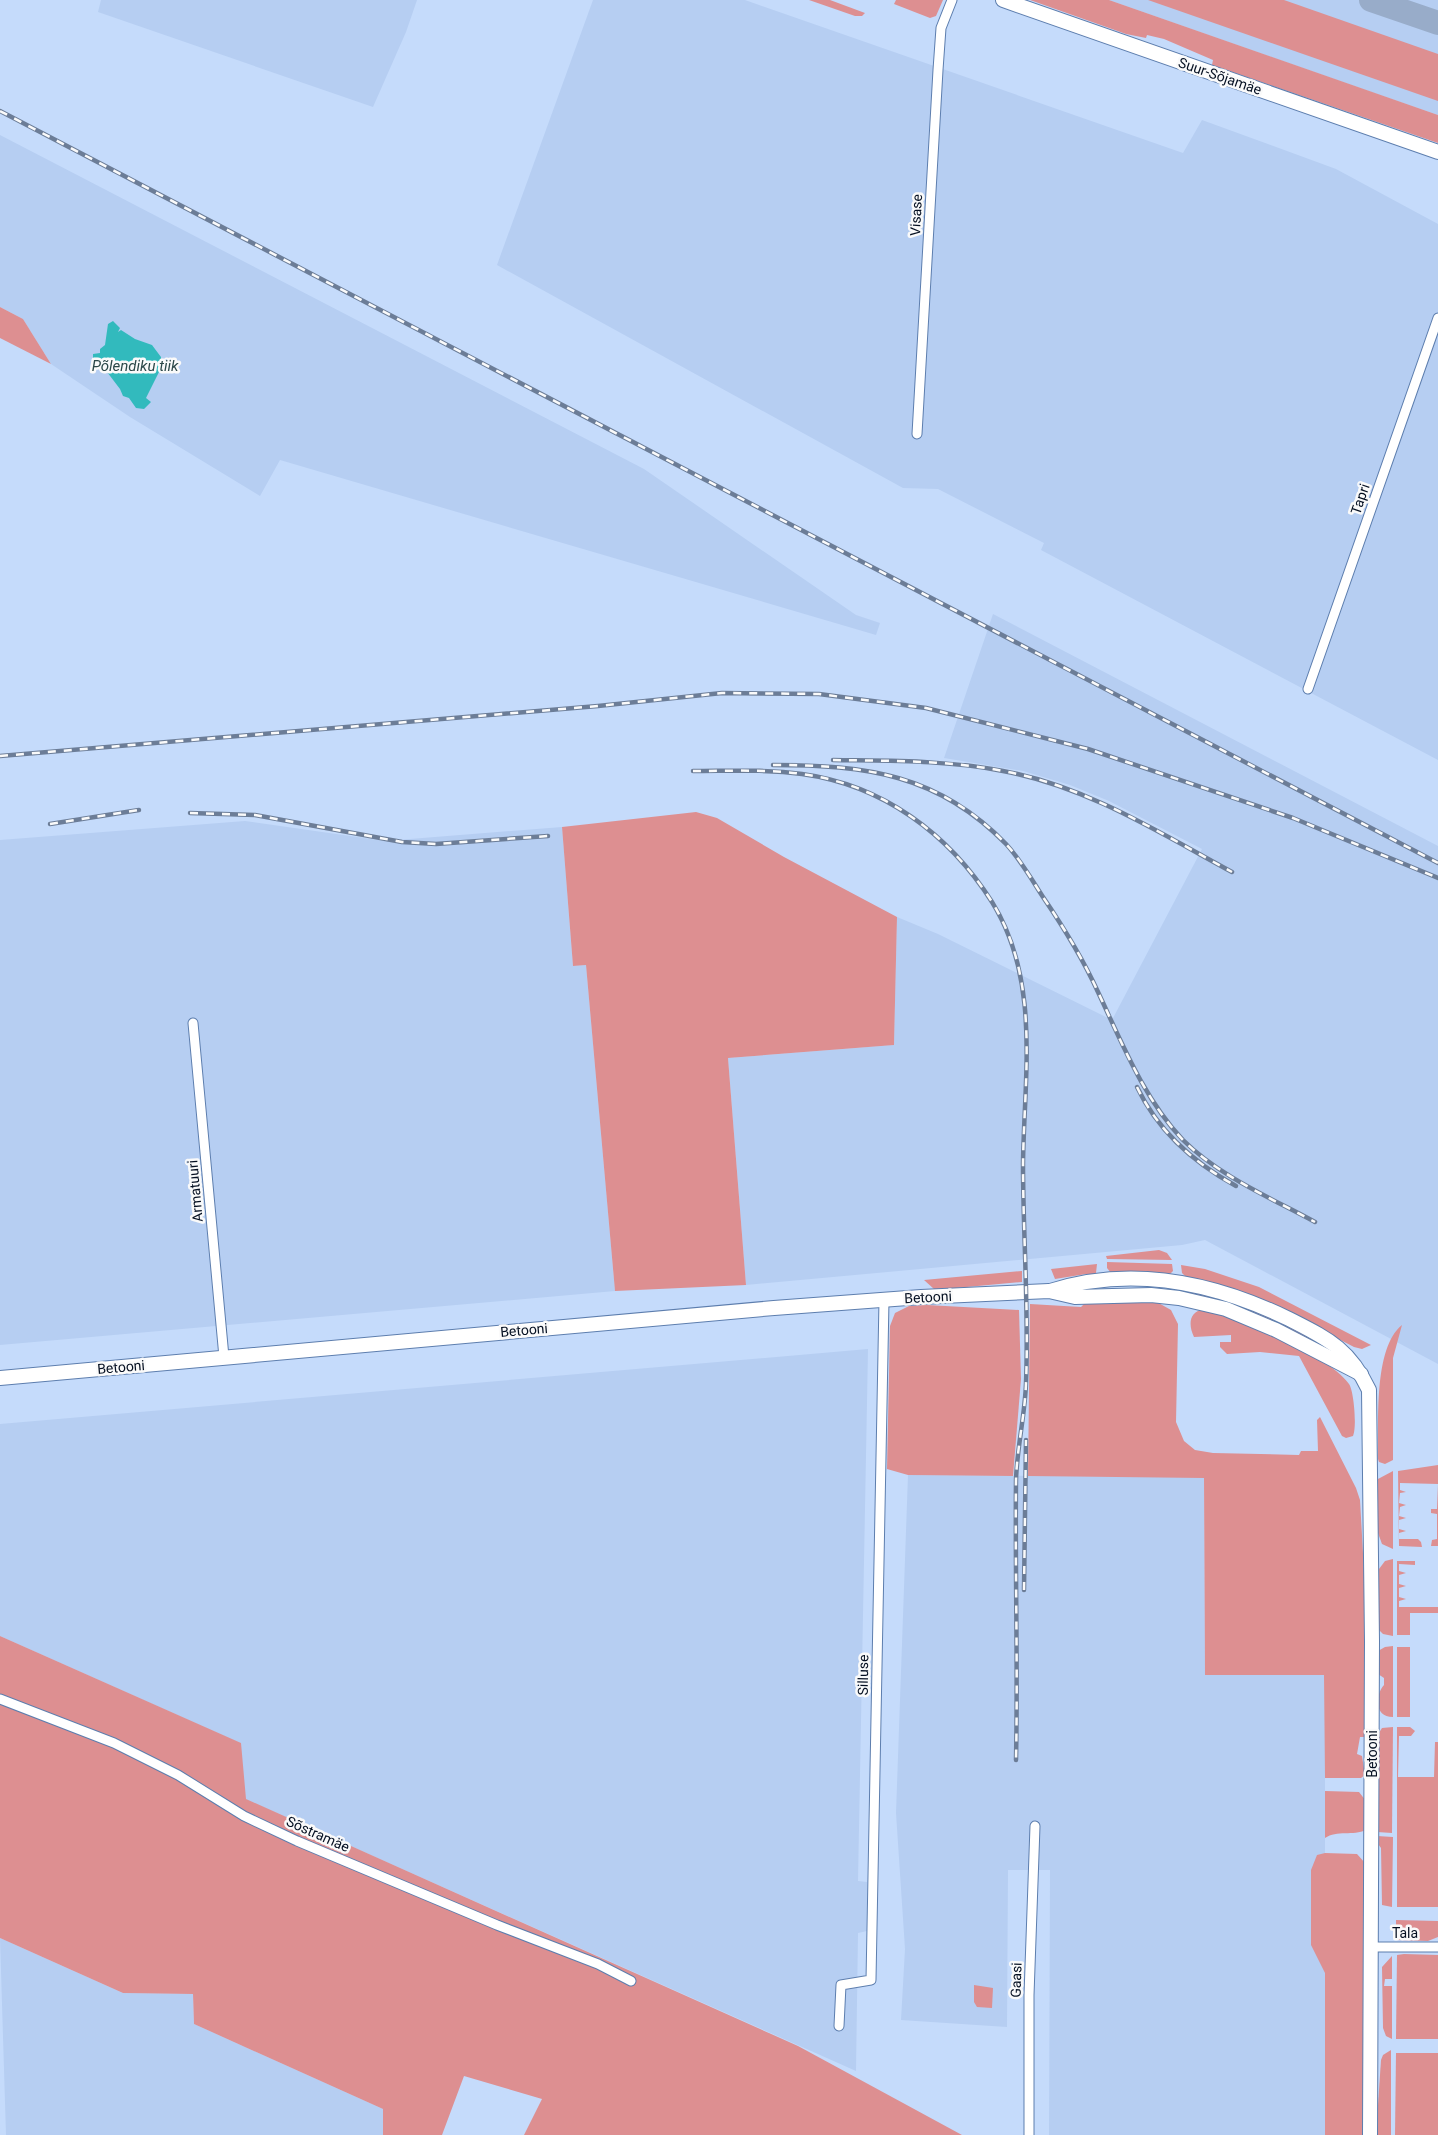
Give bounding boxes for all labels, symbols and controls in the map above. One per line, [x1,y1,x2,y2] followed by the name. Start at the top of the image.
[1176,54,1264,98] street label: Suur-Sõjamäe
[907,194,925,236] street label: Visase
[92,357,179,375] water label: Põlendiku tiik
[1347,482,1373,516] street label: Tapri
[184,1159,206,1223] street label: Armatuuri
[904,1288,952,1306] street label: Betooni
[500,1320,548,1340] street label: Betooni
[97,1357,145,1377] street label: Betooni
[855,1654,871,1696] street label: Silluse
[1364,1730,1380,1778] street label: Betooni
[284,1813,352,1855] street label: Sõstramäe
[1392,1925,1418,1941] street label: Tala
[1007,1962,1025,1998] street label: Gaasi

